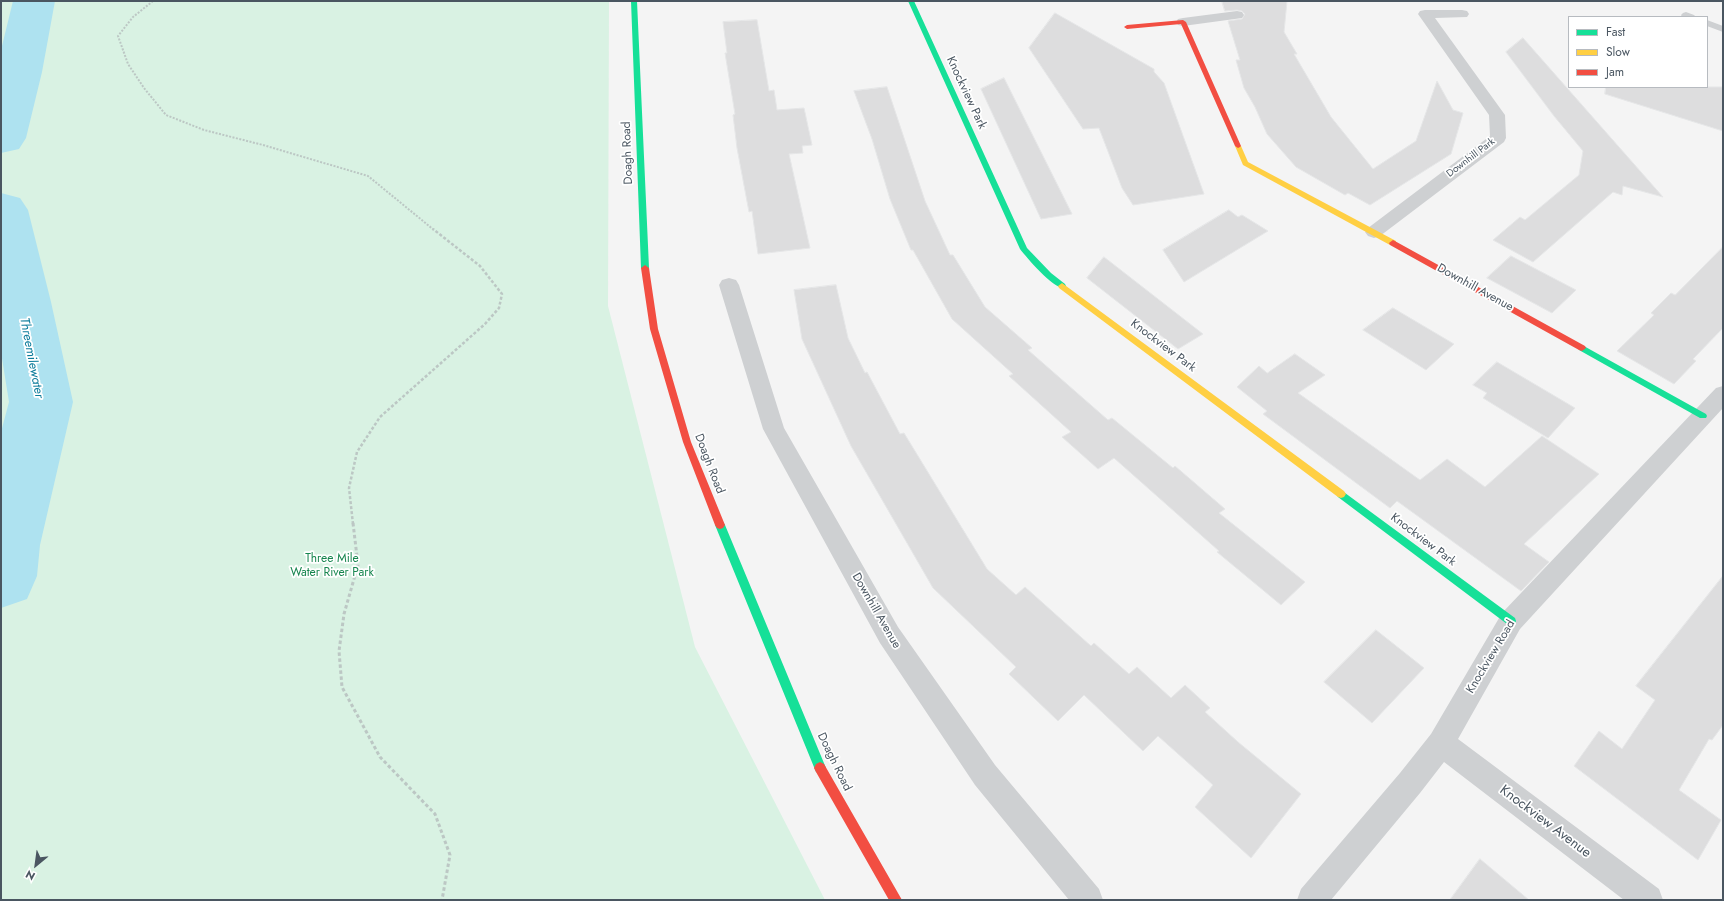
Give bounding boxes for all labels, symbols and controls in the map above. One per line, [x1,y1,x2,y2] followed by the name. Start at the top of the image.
[1568,16,1708,88] legend
[1606,23,1625,41] text: Fast
[1606,43,1630,61] text: Slow
[943,54,989,132] street label: Knockview Park
[1606,63,1624,81] text: Jam
[620,121,636,185] street label: Doagh Road
[1444,136,1498,180] street label: Downhill Park
[1434,261,1516,315] street label: Downhill Avenue
[16,316,46,400] water label: Threemilewater
[1127,317,1199,375] street label: Knockview Park
[691,432,727,496] street label: Doagh Road
[1387,511,1459,569] street label: Knockview Park
[290,552,374,580] park label: Three Mile Water River Park
[849,571,903,651] street label: Downhill Avenue
[1463,618,1519,696] street label: Knockview Road
[814,730,854,794] street label: Doagh Road
[1496,782,1594,862] street label: Knockview Avenue
[16,845,56,885] north arrow
[22,866,38,885] text: N

